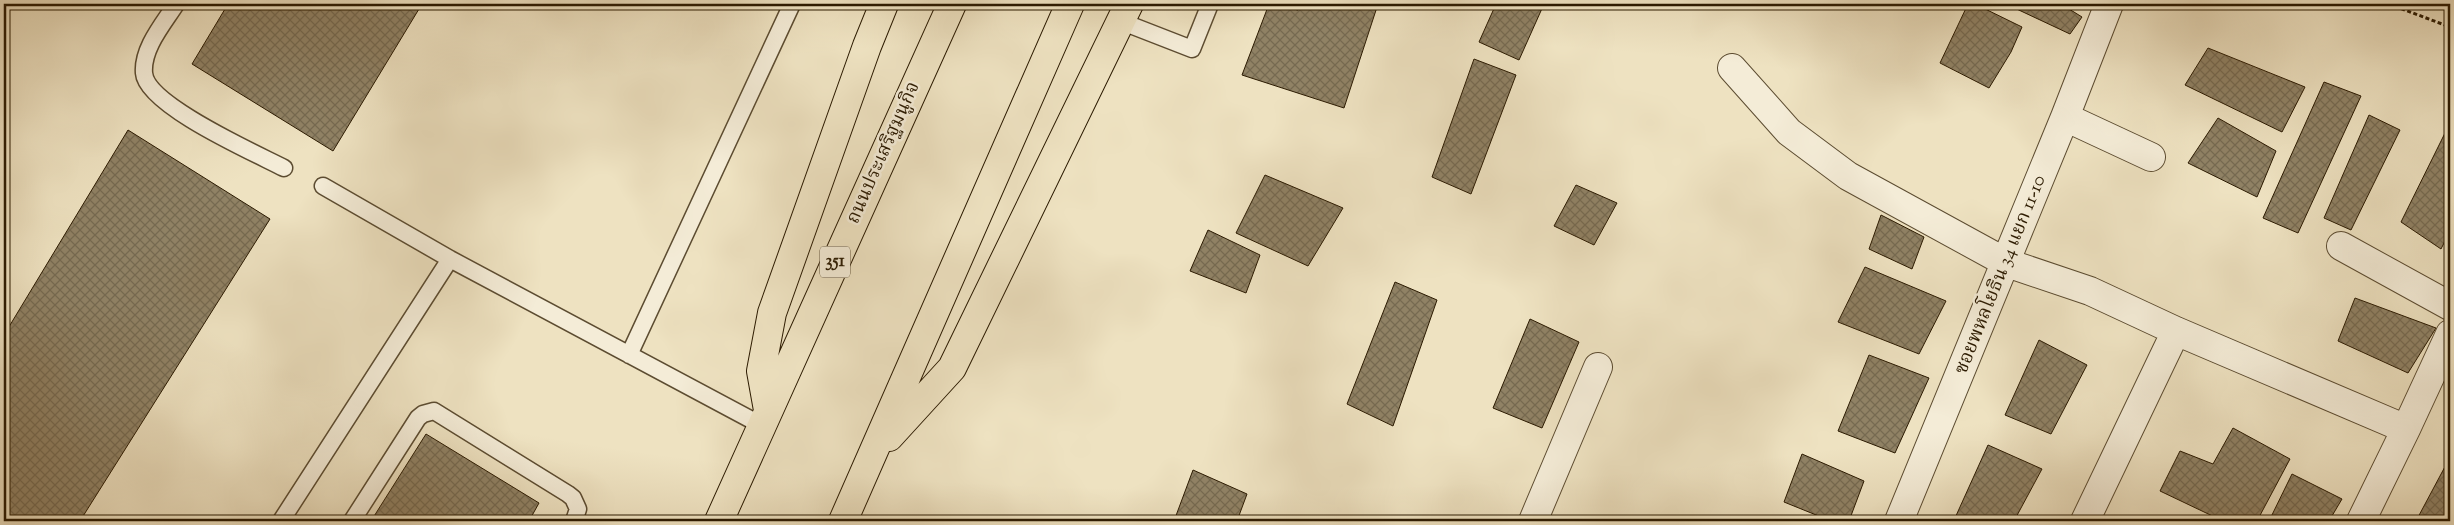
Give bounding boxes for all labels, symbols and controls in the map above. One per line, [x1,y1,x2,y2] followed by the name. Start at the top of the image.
[840,77,928,229] street label: ถนนประเสริฐมนูกิจ
[1946,170,2053,379] street label: ซอยพหลโยธิน 34 แยก 11-10
[820,246,850,278] road number: 351

